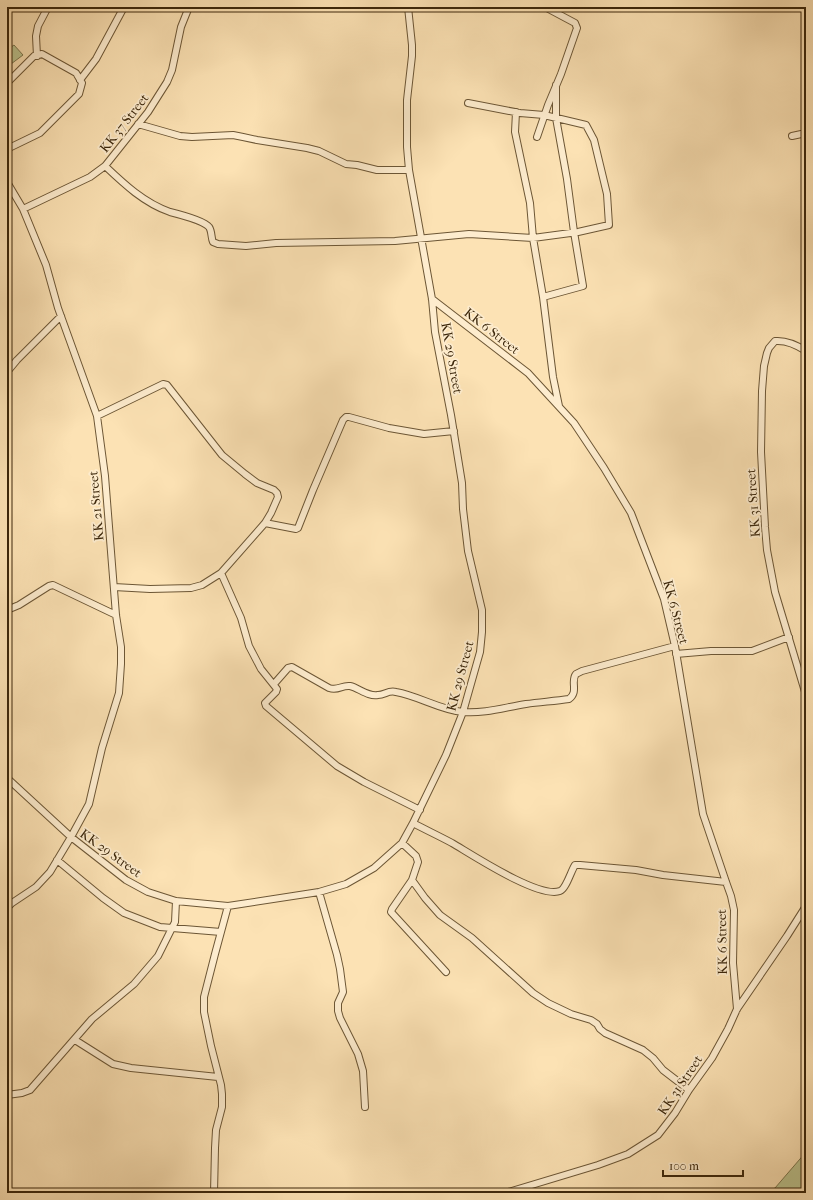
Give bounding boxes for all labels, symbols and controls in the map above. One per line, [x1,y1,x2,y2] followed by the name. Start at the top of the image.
[96,90,152,155] street label: KK 37 Street
[461,305,523,357] street label: KK 6 Street
[438,321,466,395] street label: KK 29 Street
[743,468,763,538] street label: KK 31 Street
[85,470,107,542] street label: KK 21 Street
[660,578,692,646] street label: KK 6 Street
[443,639,477,713] street label: KK 29 Street
[77,826,145,881] street label: KK 29 Street
[714,909,730,975] street label: KK 6 Street
[655,1052,706,1118] street label: KK 31 Street
[663,1152,743,1178] scale bar
[669,1159,699,1173] text: 100 m

